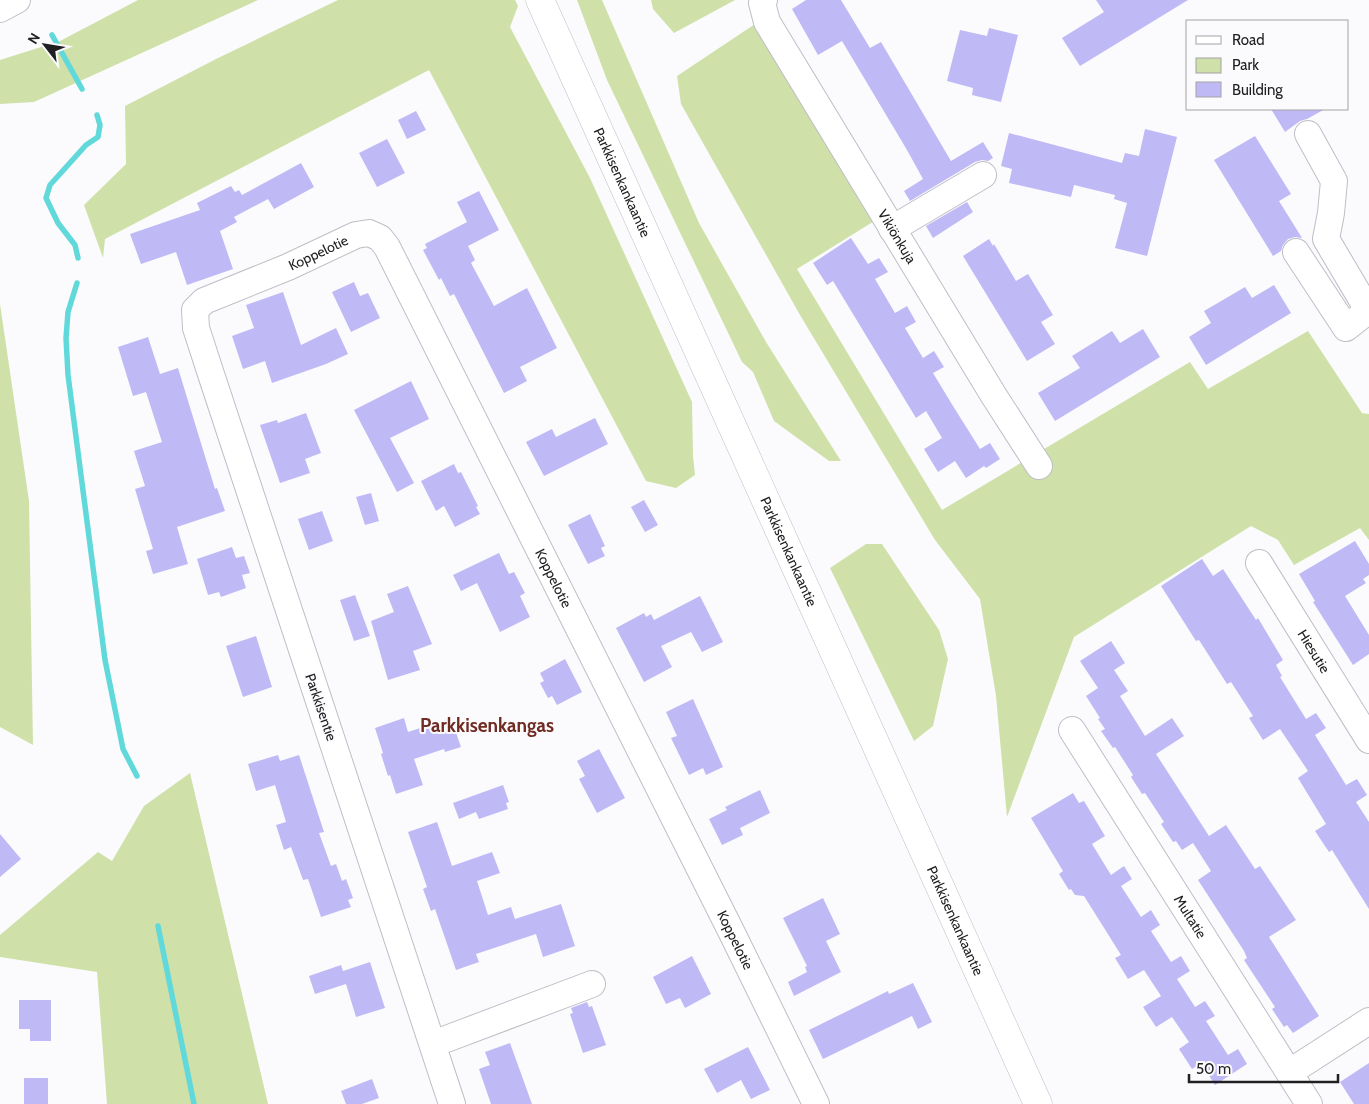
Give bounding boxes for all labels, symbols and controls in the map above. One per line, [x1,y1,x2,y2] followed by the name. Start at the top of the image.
[20,20,70,70] north arrow
[1186,20,1349,110] legend
[24,29,44,47] text: N
[1232,31,1265,49] text: Road
[1232,56,1259,74] text: Park
[1232,81,1283,99] text: Building
[590,125,655,240] street label: Parkkisenkankaantie
[874,206,921,267] street label: Vikiönkuja
[286,231,351,274] street label: Koppelotie
[756,494,821,609] street label: Parkkisenkankaantie
[531,546,576,611] street label: Koppelotie
[1294,626,1334,676] street label: Hiesutie
[301,671,341,743] street label: Parkkisentie
[420,714,554,737] district label: Parkkisenkangas
[923,863,988,978] street label: Parkkisenkankaantie
[1170,892,1211,942] street label: Multatie
[713,908,758,973] street label: Koppelotie
[1189,1052,1338,1084] scale bar
[1196,1060,1231,1078] text: 50 m

